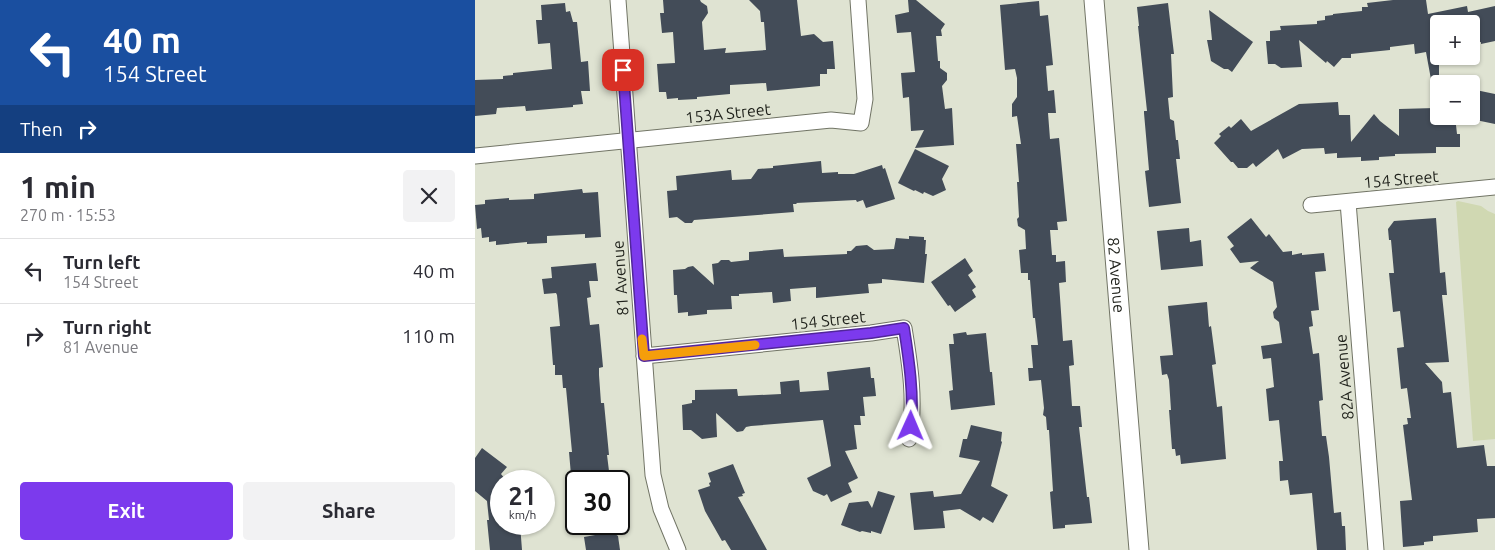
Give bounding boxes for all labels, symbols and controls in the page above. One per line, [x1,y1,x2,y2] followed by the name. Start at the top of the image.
[1430,15,1480,125] map controls
[1430,15,1480,65] button: +
[20,20,85,85] icon: left
[103,20,181,60] text: 40 m
[602,49,644,91] pin
[609,56,637,84] icon: arrive
[103,61,207,86] text: 154 Street
[1430,75,1480,125] button: −
[684,99,772,126] street label: 153A Street
[73,115,101,143] icon: right
[20,118,63,140] text: Then
[1363,167,1440,191] street label: 154 Street
[20,170,96,204] text: 1 min
[403,170,455,222] button: close
[20,206,116,224] text: 270 m · 15:53
[1104,237,1129,314] street label: 82 Avenue
[608,240,632,316] street label: 81 Avenue
[63,251,141,273] text: Turn left
[20,257,48,285] icon: left
[413,260,455,282] text: 40 m
[63,273,138,291] text: 154 Street
[790,307,867,333] street label: 154 Street
[63,316,151,338] text: Turn right
[20,322,48,350] icon: right
[402,325,455,347] text: 110 m
[1331,333,1357,421] street label: 82A Avenue
[63,338,139,356] text: 81 Avenue
[884,399,936,451] position arrow
[565,470,630,535] speed limit sign: 30
[20,482,233,540] button: Exit
[243,482,455,540] button: Share
[508,482,537,510] text: 21
[509,508,536,521] text: km/h

